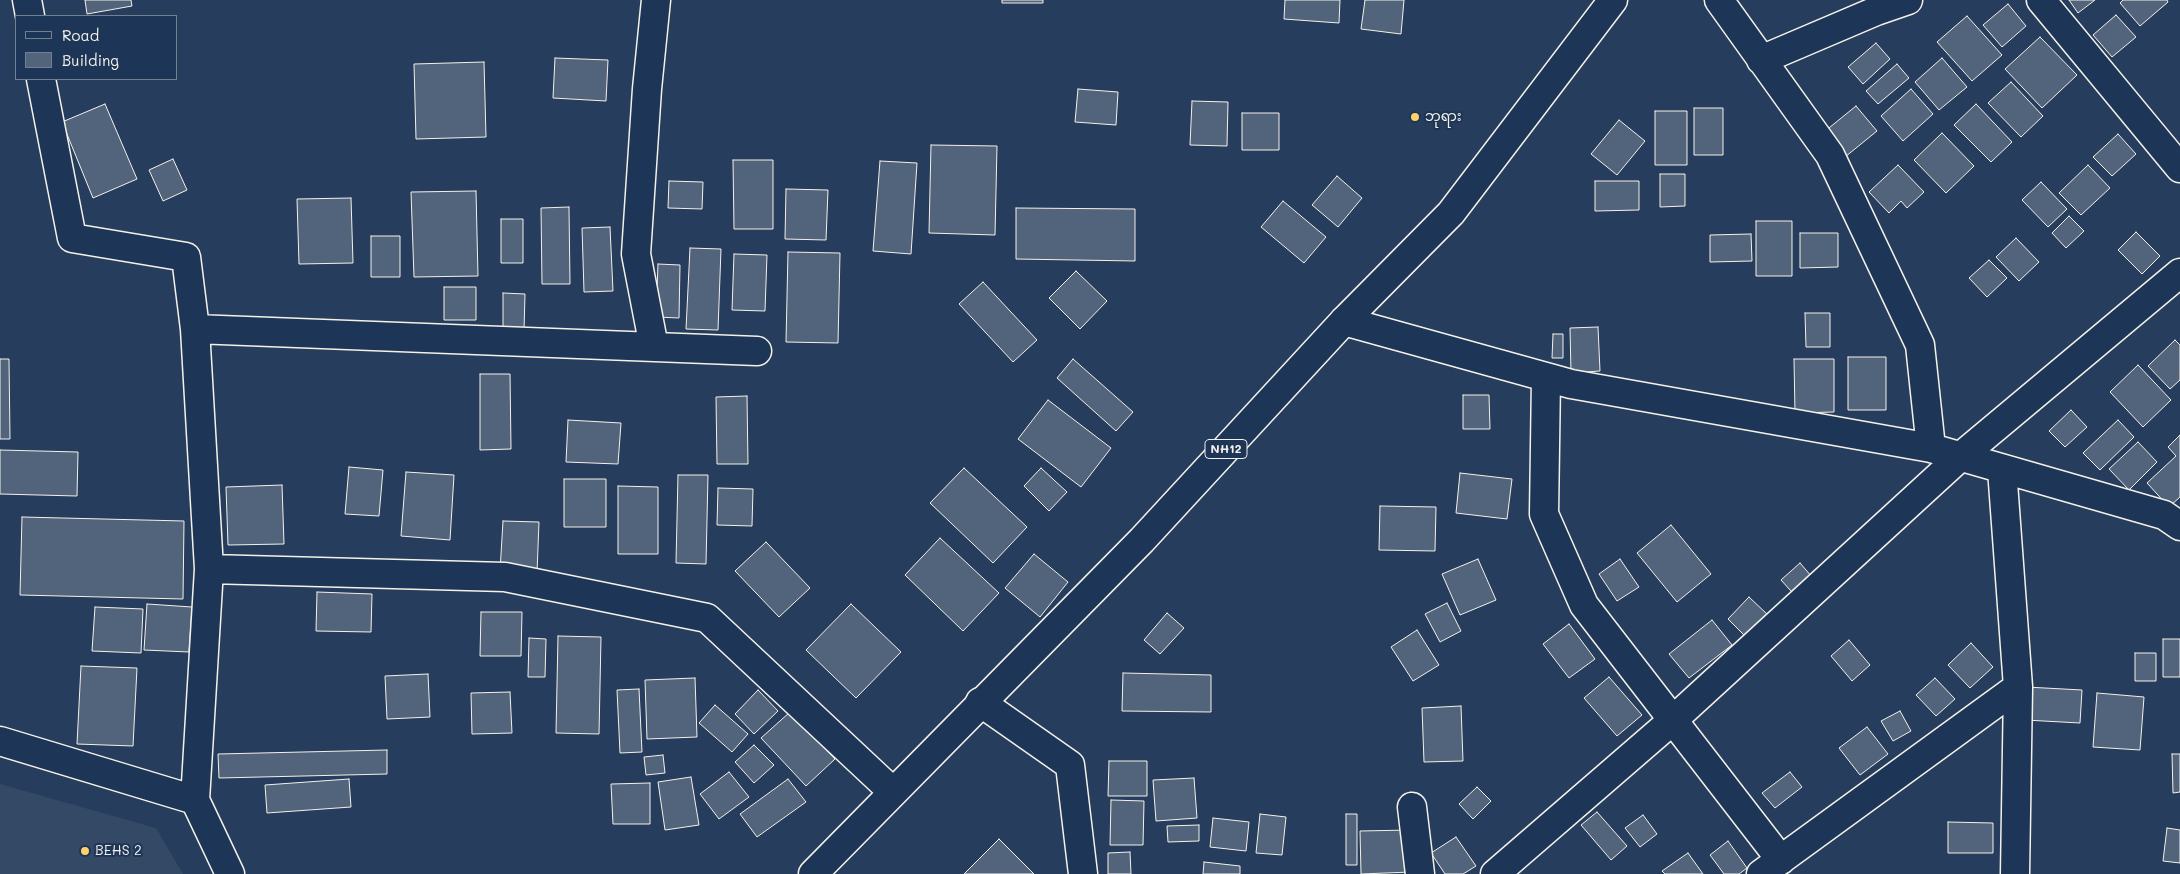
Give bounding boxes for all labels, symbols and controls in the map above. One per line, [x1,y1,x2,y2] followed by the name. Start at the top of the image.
[15,15,178,80] legend
[62,25,99,45] text: Road
[62,50,119,70] text: Building
[1425,109,1462,125] place label: ဘုရား
[1409,111,1421,123] marker: ဘုရား
[1205,439,1247,458] road number: NH12
[95,843,142,859] place label: BEHS 2
[79,845,91,857] marker: BEHS 2

